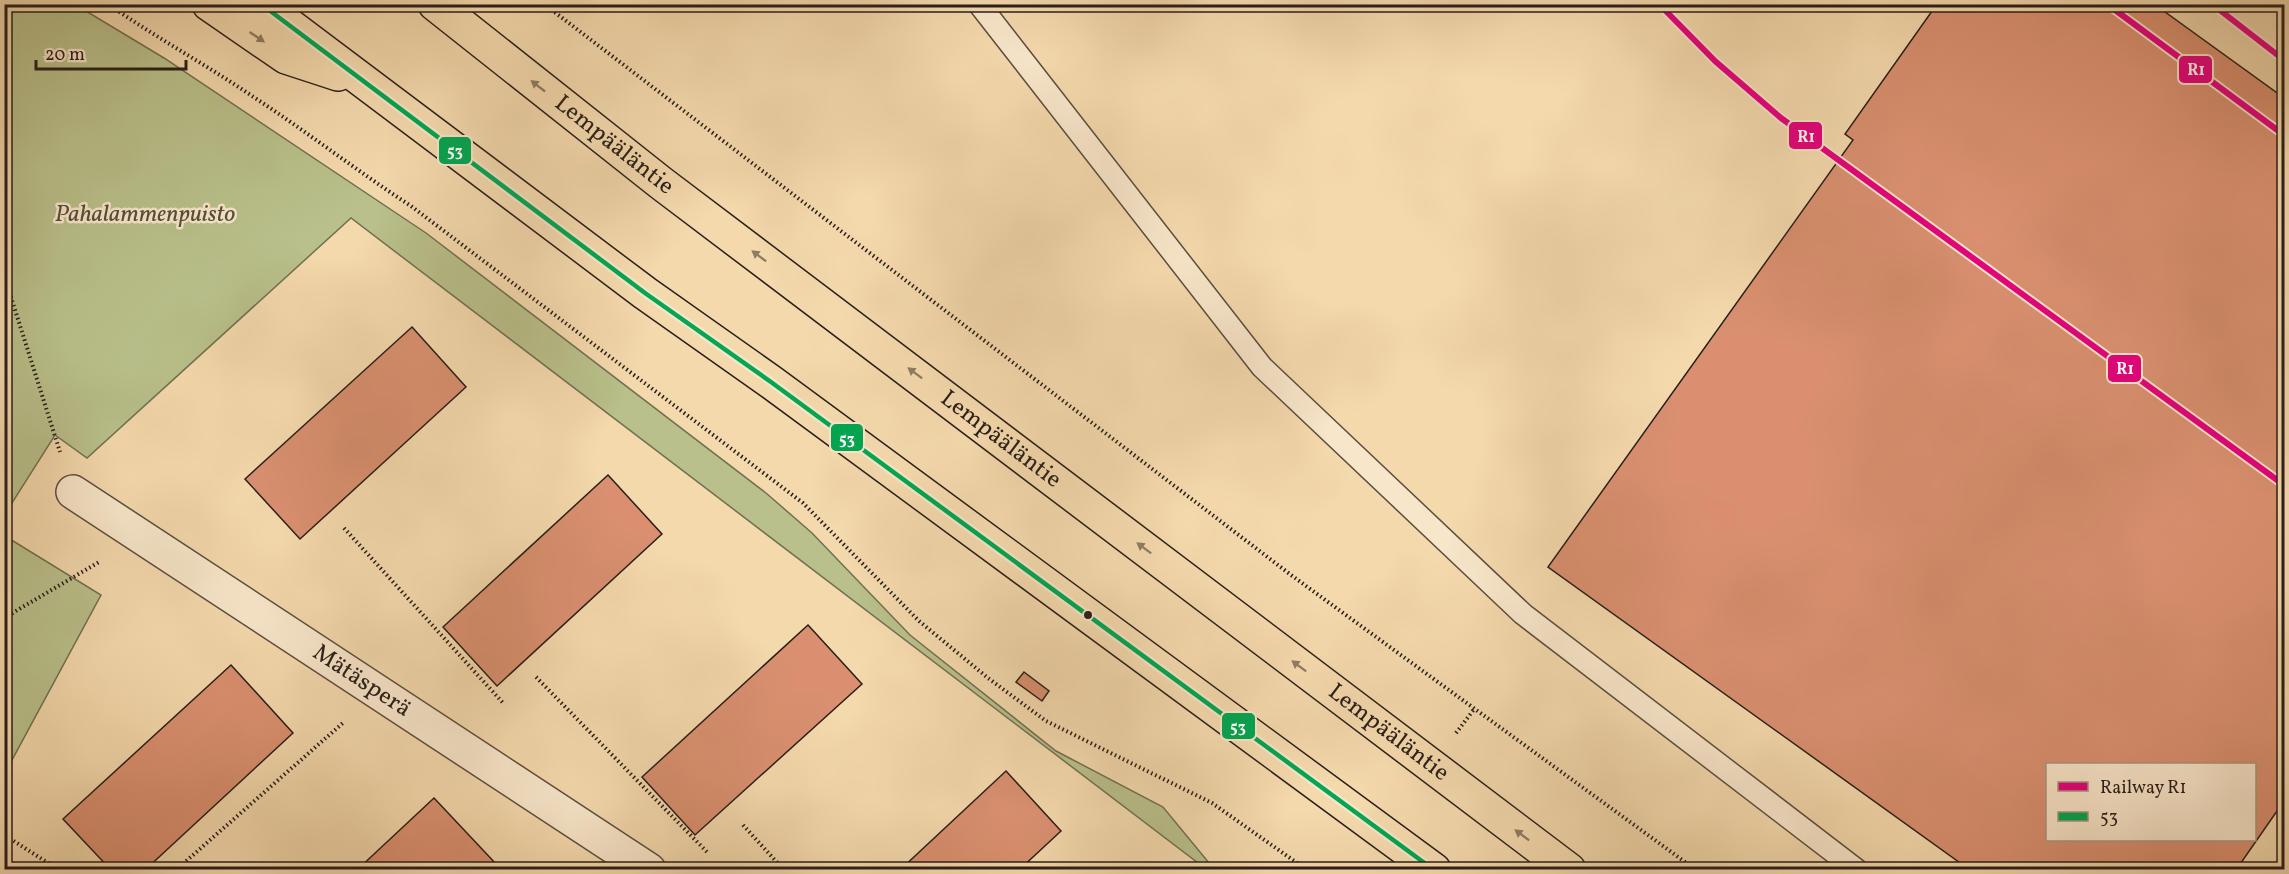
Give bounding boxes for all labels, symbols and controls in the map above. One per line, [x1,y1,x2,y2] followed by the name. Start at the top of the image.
[249,32,266,43] one-way arrow
[36,33,186,71] scale bar
[45,43,85,68] text: 20 m
[2178,55,2213,84] line badge: R1
[2187,60,2205,82] text: R1
[530,79,546,92] one-way arrow
[547,87,681,204] street label: Lempääläntie
[1788,121,1823,150] line badge: R1
[1797,127,1815,149] text: R1
[438,136,472,165] line badge: 53
[447,141,463,163] text: 53
[55,198,235,232] park label: Pahalammenpuisto
[751,251,766,263] one-way arrow
[2107,354,2142,383] line badge: R1
[2116,359,2134,381] text: R1
[907,368,922,380] one-way arrow
[933,383,1068,497] street label: Lempääläntie
[830,423,864,452] line badge: 53
[839,429,855,451] text: 53
[1137,542,1153,554] one-way arrow
[1082,609,1094,621] unlabelled marker
[305,636,417,726] street label: Mätäsperä
[1291,660,1307,673] one-way arrow
[1320,676,1456,790] street label: Lempääläntie
[1221,712,1256,740] line badge: 53
[1230,717,1246,739] text: 53
[2046,763,2256,841] legend
[2100,776,2187,801] text: Railway R1
[2100,806,2118,831] text: 53
[1514,829,1529,841] one-way arrow

